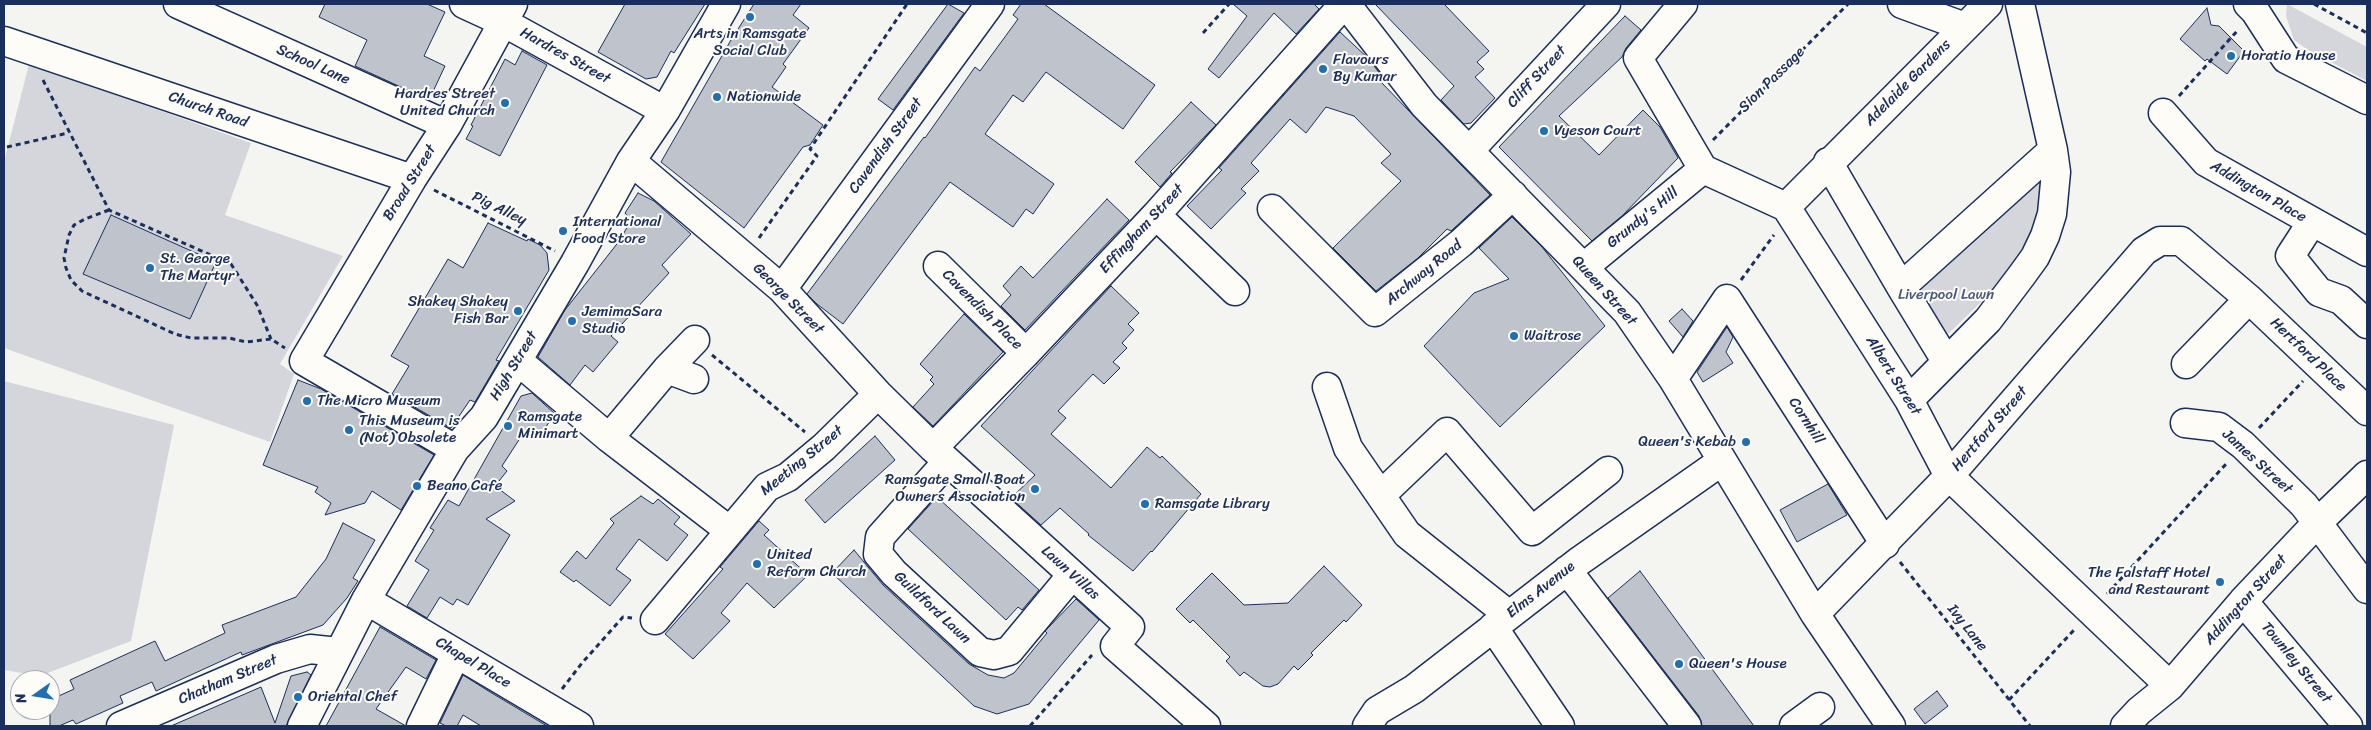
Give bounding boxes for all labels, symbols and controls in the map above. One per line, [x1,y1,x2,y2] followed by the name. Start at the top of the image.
[744,11,756,23] marker: Arts in Ramsgate Social Club
[517,24,613,88] street label: Hardres Street
[694,25,806,60] place label: Arts in Ramsgate Social Club
[1861,36,1955,130] street label: Adelaide Gardens
[274,41,352,89] street label: School Lane
[1504,42,1570,112] street label: Cliff Street
[1735,43,1809,117] street label: Sion Passage
[2241,47,2336,65] place label: Horatio House
[2225,50,2237,62] marker: Horatio House
[1333,51,1397,86] place label: Flavours By Kumar
[1317,63,1329,75] marker: Flavours By Kumar
[395,85,495,120] place label: Hardres Street United Church
[166,88,250,132] street label: Church Road
[727,88,801,106] place label: Nationwide
[711,91,723,103] marker: Nationwide
[845,95,927,197] street label: Cavendish Street
[499,97,511,109] marker: Hardres Street United Church
[1554,122,1641,140] place label: Vyeson Court
[1538,125,1550,137] marker: Vyeson Court
[380,142,440,224] street label: Broad Street
[2207,157,2309,227] street label: Addington Place
[1096,181,1188,277] street label: Effingham Street
[1604,184,1682,252] street label: Grundy's Hill
[469,188,529,230] street label: Pig Alley
[573,213,661,248] place label: International Food Store
[557,225,569,237] marker: International Food Store
[1382,237,1466,309] street label: Archway Road
[160,250,234,285] place label: St. George The Martyr
[1568,252,1640,330] street label: Queen Street
[749,260,827,338] street label: George Street
[144,262,156,274] marker: St. George The Martyr
[938,266,1026,354] street label: Cavendish Place
[1898,286,1994,304] park label: Liverpool Lawn
[408,293,508,328] place label: Shakey Shakey Fish Bar
[582,303,662,338] place label: JemimaSara Studio
[512,305,524,317] marker: Shakey Shakey Fish Bar
[2266,314,2350,396] street label: Hertford Place
[566,315,578,327] marker: JemimaSara Studio
[1524,327,1581,345] place label: Waitrose
[486,328,542,404] street label: High Street
[1508,330,1520,342] marker: Waitrose
[1862,333,1924,419] street label: Albert Street
[1948,383,2032,475] street label: Hertford Street
[317,392,441,410] place label: The Micro Museum
[1784,394,1828,448] street label: Cornhill
[301,395,313,407] marker: The Micro Museum
[518,408,582,443] place label: Ramsgate Minimart
[359,412,460,447] place label: This Museum is (Not) Obsolete
[502,420,514,432] marker: Ramsgate Minimart
[757,422,847,500] street label: Meeting Street
[343,424,355,436] marker: This Museum is (Not) Obsolete
[2218,426,2296,498] street label: James Street
[1638,433,1736,451] place label: Queen's Kebab
[1740,436,1752,448] marker: Queen's Kebab
[885,471,1025,506] place label: Ramsgate Small Boat Owners Association
[427,477,502,495] place label: Beano Cafe
[411,480,423,492] marker: Beano Cafe
[1029,483,1041,495] marker: Ramsgate Small Boat Owners Association
[1155,495,1270,513] place label: Ramsgate Library
[1139,498,1151,510] marker: Ramsgate Library
[1037,542,1103,604] street label: Lawn Villas
[767,546,866,581] place label: United Reform Church
[2201,551,2291,649] street label: Addington Street
[751,558,763,570] marker: United Reform Church
[1503,558,1579,622] street label: Elms Avenue
[2088,564,2210,599] place label: The Falstaff Hotel and Restaurant
[890,568,974,648] street label: Guildford Lawn
[2214,576,2226,588] marker: The Falstaff Hotel and Restaurant
[1943,601,1991,655] street label: Ivy Lane
[2257,619,2335,707] street label: Townley Street
[432,633,514,693] street label: Chapel Place
[176,651,280,709] street label: Chatham Street
[1689,655,1787,673] place label: Queen's House
[1673,658,1685,670] marker: Queen's House
[10,670,60,720] north arrow
[308,688,397,706] place label: Oriental Chef
[8,691,34,706] text: N
[292,691,304,703] marker: Oriental Chef

